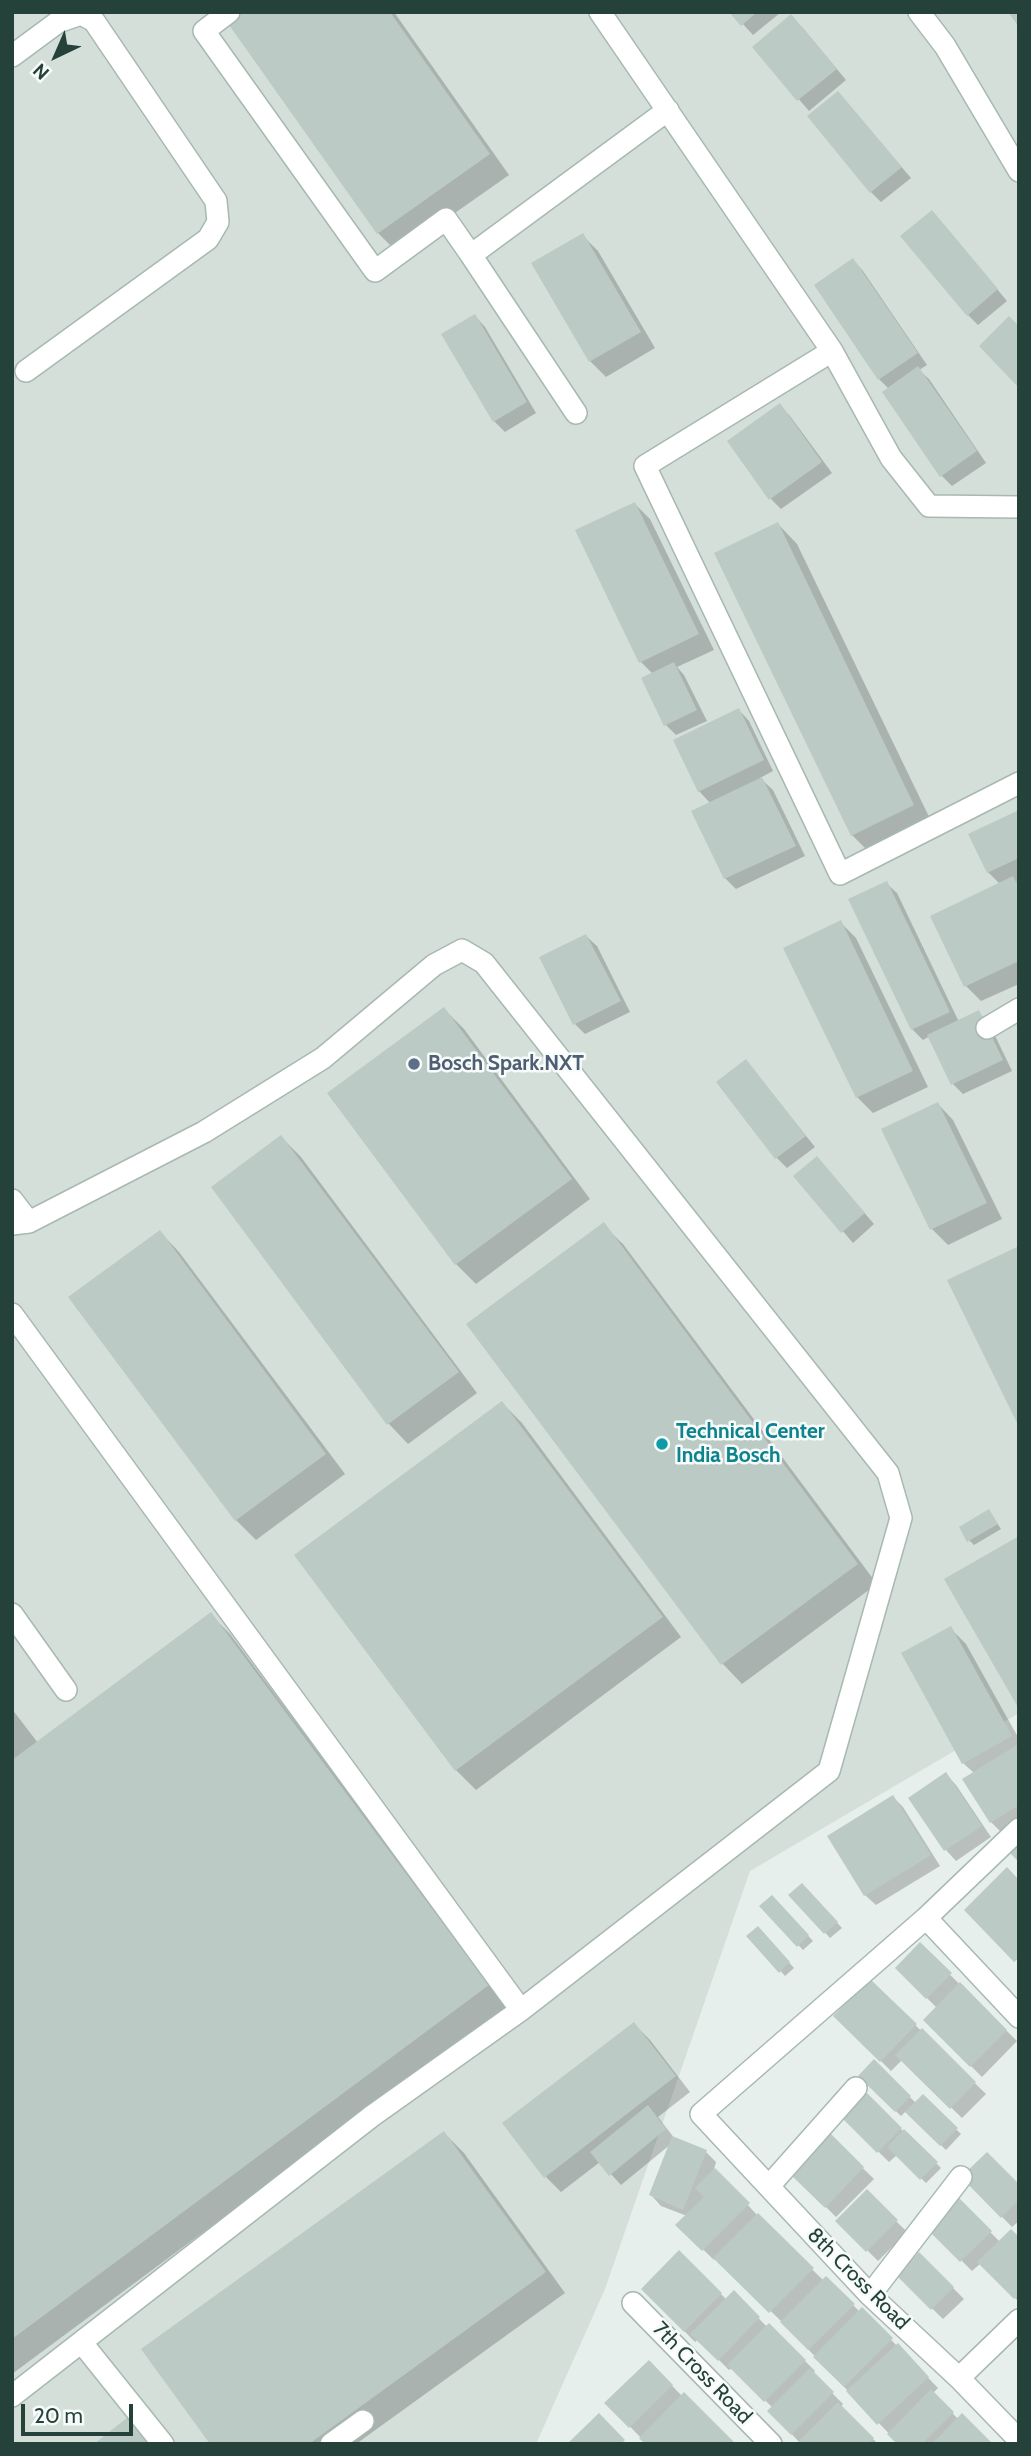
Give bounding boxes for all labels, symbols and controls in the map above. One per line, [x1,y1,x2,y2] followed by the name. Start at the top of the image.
[21,21,91,91] north arrow
[28,59,54,84] text: N
[428,1051,584,1077] place label: Bosch Spark.NXT
[406,1056,422,1072] marker: Bosch Spark.NXT
[676,1419,825,1469] place label: Technical Center India Bosch
[654,1436,670,1452] marker: Technical Center India Bosch
[802,2223,914,2335] street label: 8th Cross Road
[647,2317,757,2429] street label: 7th Cross Road
[24,2390,136,2434] scale bar
[34,2403,83,2428] text: 20 m

